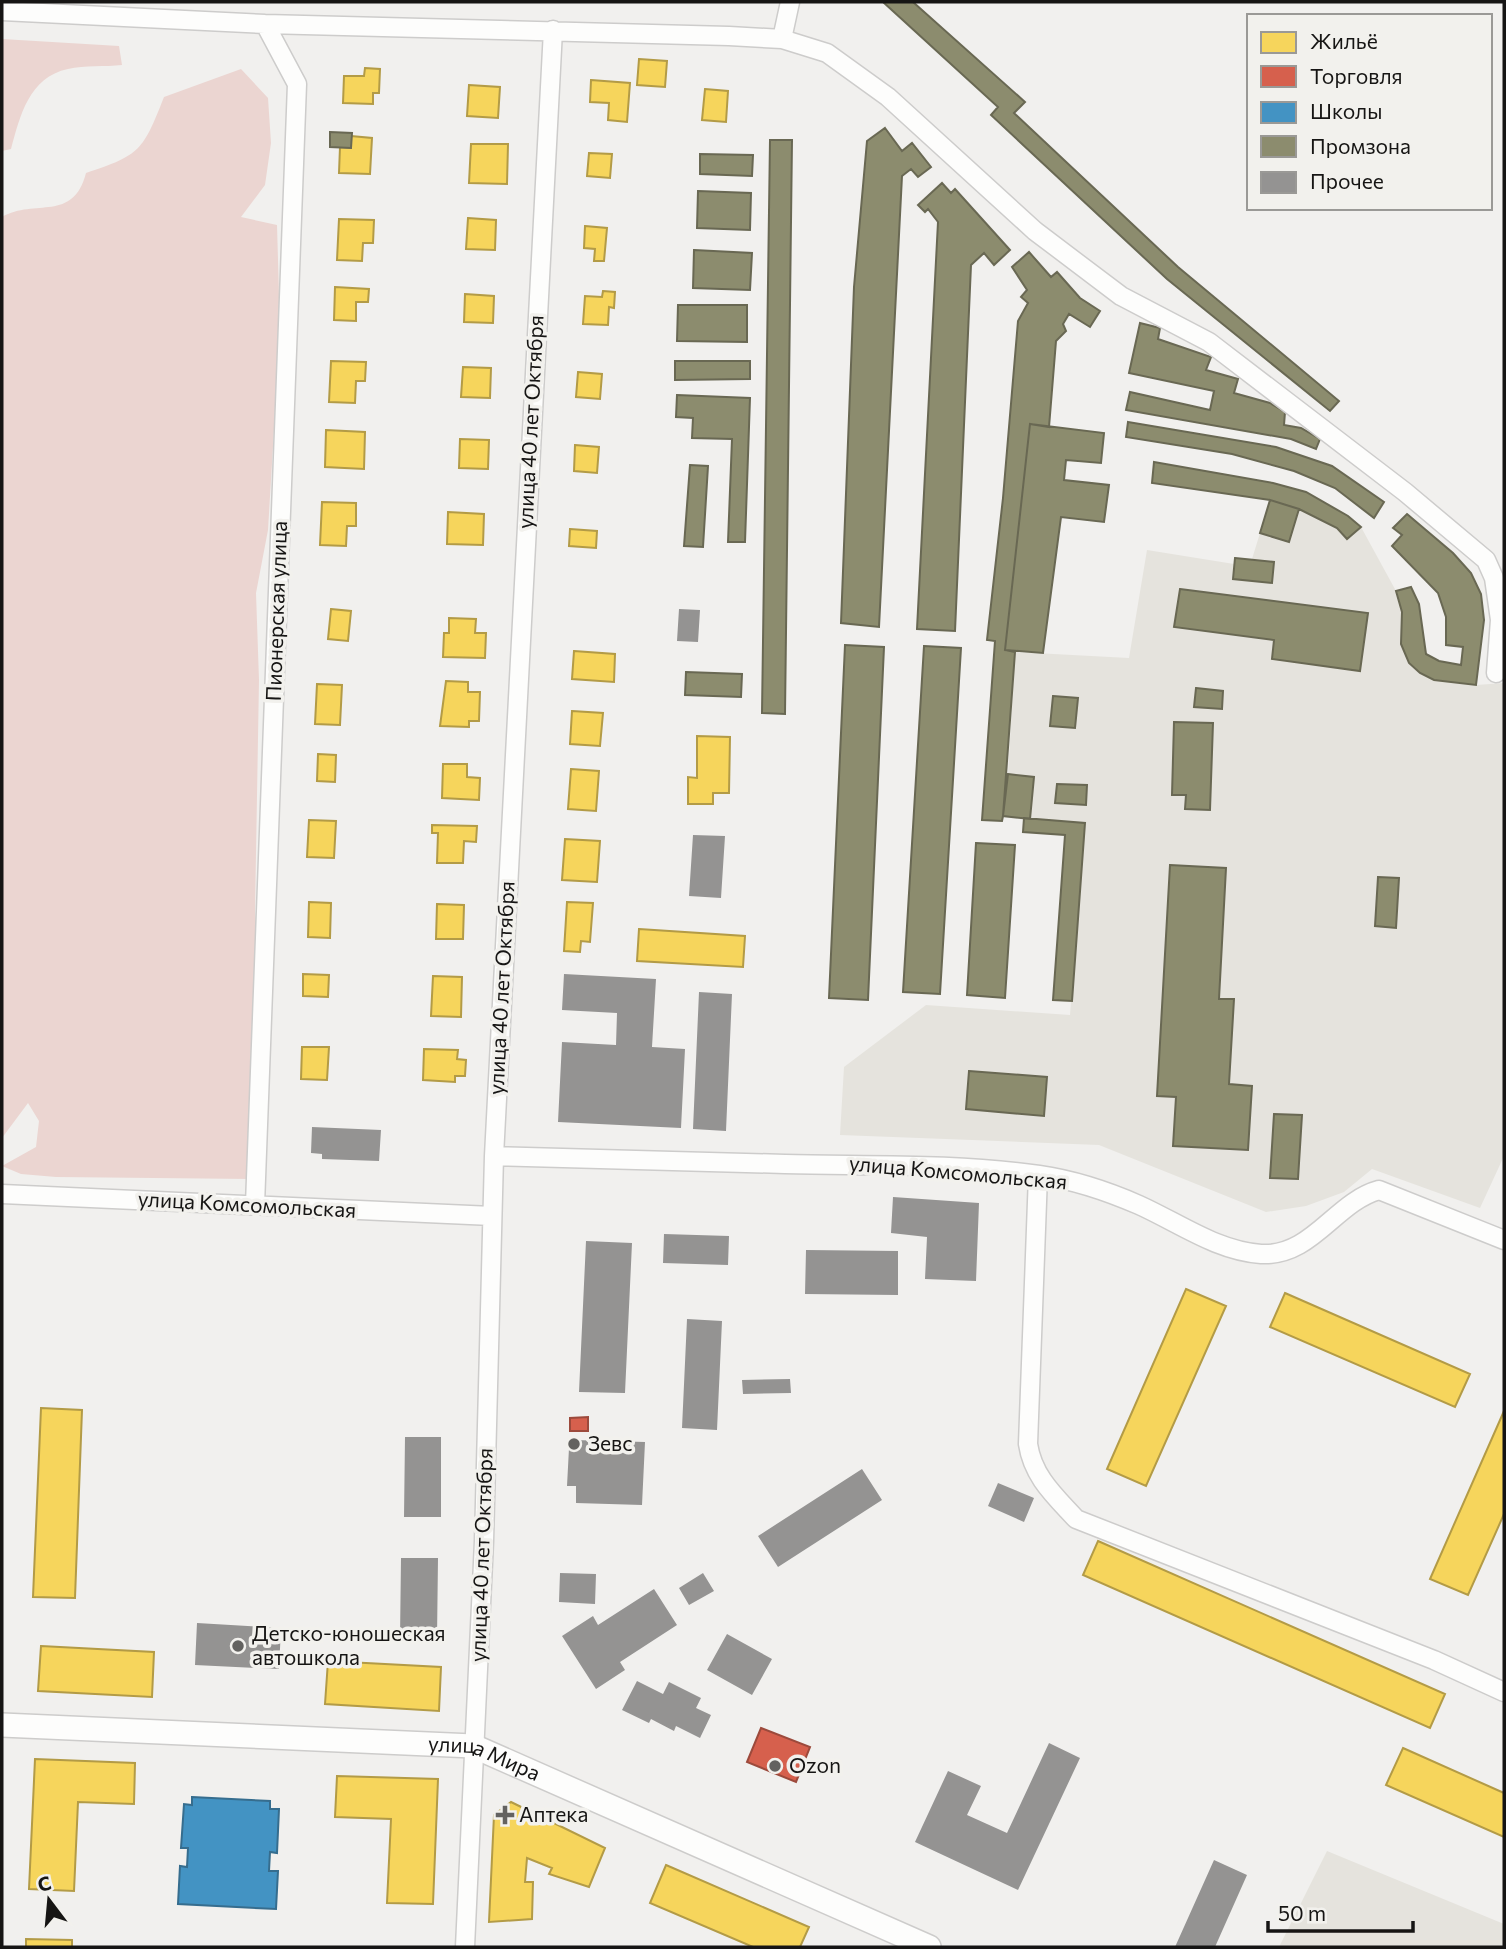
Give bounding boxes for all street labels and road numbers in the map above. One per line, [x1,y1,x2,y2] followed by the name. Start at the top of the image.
[511,314,548,530] street label: улица 40 лет Октября
[260,520,291,702] street label: Пионерская улица
[482,880,519,1096] street label: улица 40 лет Октября
[848,1150,1068,1193] street label: улица Комсомольская
[137,1185,357,1222] street label: улица Комсомольская
[464,1447,497,1662] street label: улица 40 лет Октября
[428,1730,544,1785] street label: улица Мира

